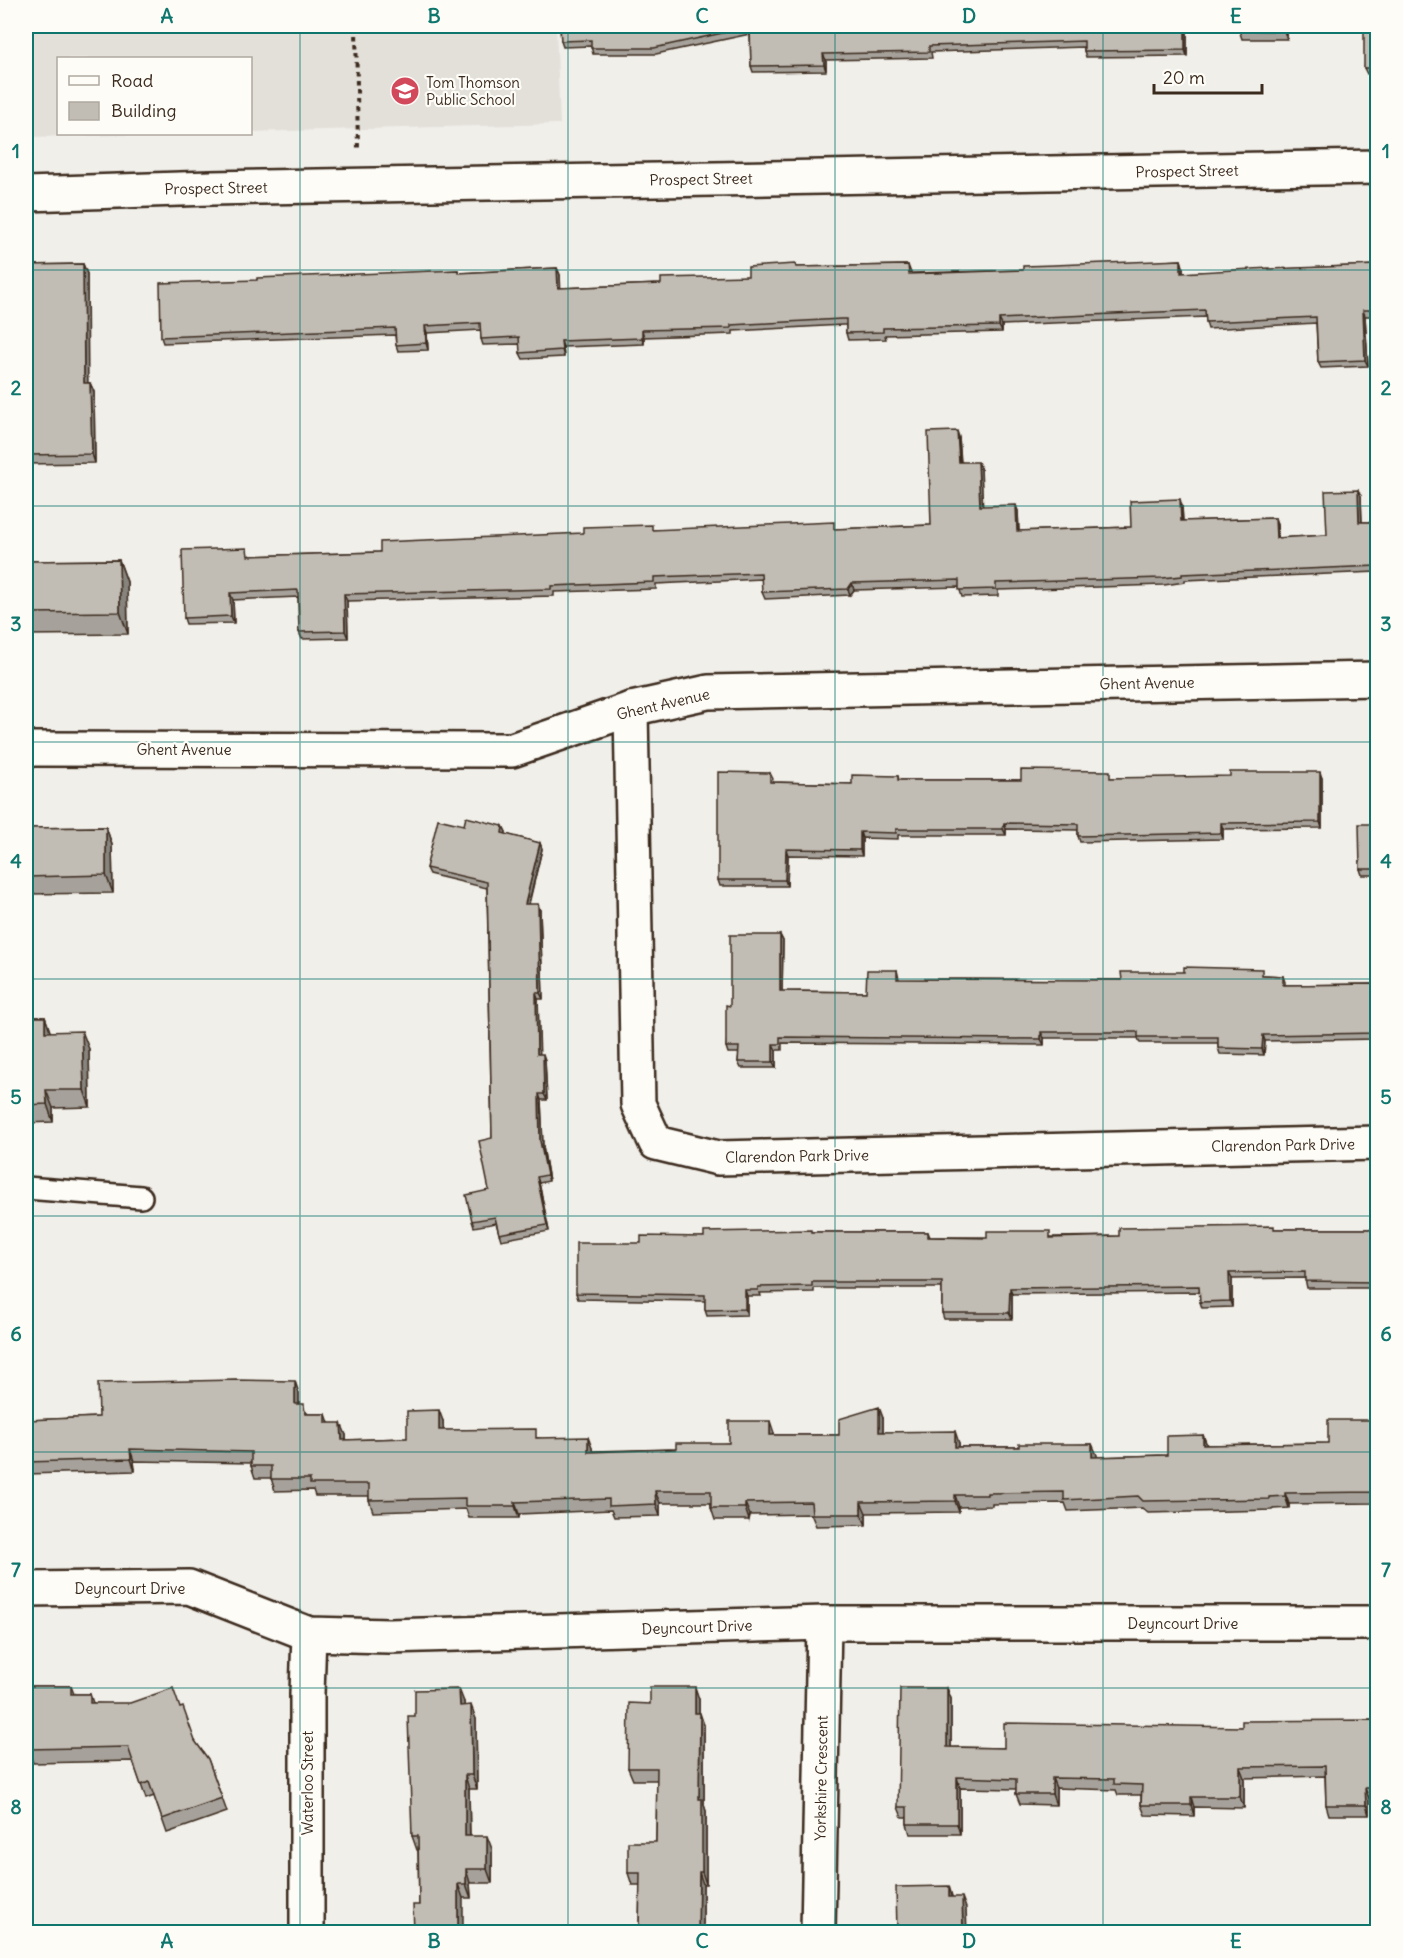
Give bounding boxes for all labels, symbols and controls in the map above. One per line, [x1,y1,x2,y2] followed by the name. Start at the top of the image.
[161,3,174,28] text: A
[427,3,441,28] text: B
[695,3,709,28] text: C
[962,3,976,28] text: D
[1230,3,1242,28] text: E
[57,57,252,135] legend
[1154,57,1262,95] scale bar
[1163,66,1205,89] text: 20 m
[111,69,154,92] text: Road
[426,73,520,109] place label: Tom Thomson Public School
[389,75,421,107] school or university icon: Tom Thomson Public School
[111,99,176,122] text: Building
[12,138,20,163] text: 1
[1382,138,1390,163] text: 1
[1135,161,1239,181] street label: Prospect Street
[649,169,753,189] street label: Prospect Street
[164,178,268,198] street label: Prospect Street
[11,375,22,400] text: 2
[1381,375,1392,400] text: 2
[10,611,22,636] text: 3
[1380,611,1392,636] text: 3
[1099,673,1195,693] street label: Ghent Avenue
[615,684,711,724] street label: Ghent Avenue
[136,740,232,759] street label: Ghent Avenue
[10,848,22,873] text: 4
[1380,848,1392,873] text: 4
[10,1084,22,1109] text: 5
[1380,1084,1392,1109] text: 5
[1211,1134,1355,1156] street label: Clarendon Park Drive
[725,1145,869,1167] street label: Clarendon Park Drive
[10,1321,22,1346] text: 6
[1380,1321,1392,1346] text: 6
[11,1557,21,1582] text: 7
[1381,1557,1391,1582] text: 7
[75,1579,185,1598] street label: Deyncourt Drive
[1128,1614,1238,1633] street label: Deyncourt Drive
[641,1616,753,1638] street label: Deyncourt Drive
[810,1715,832,1841] street label: Yorkshire Crescent
[298,1731,317,1835] street label: Waterloo Street
[10,1794,22,1819] text: 8
[1380,1794,1392,1819] text: 8
[161,1928,174,1953] text: A
[427,1928,441,1953] text: B
[695,1928,709,1953] text: C
[962,1928,976,1953] text: D
[1230,1928,1242,1953] text: E

